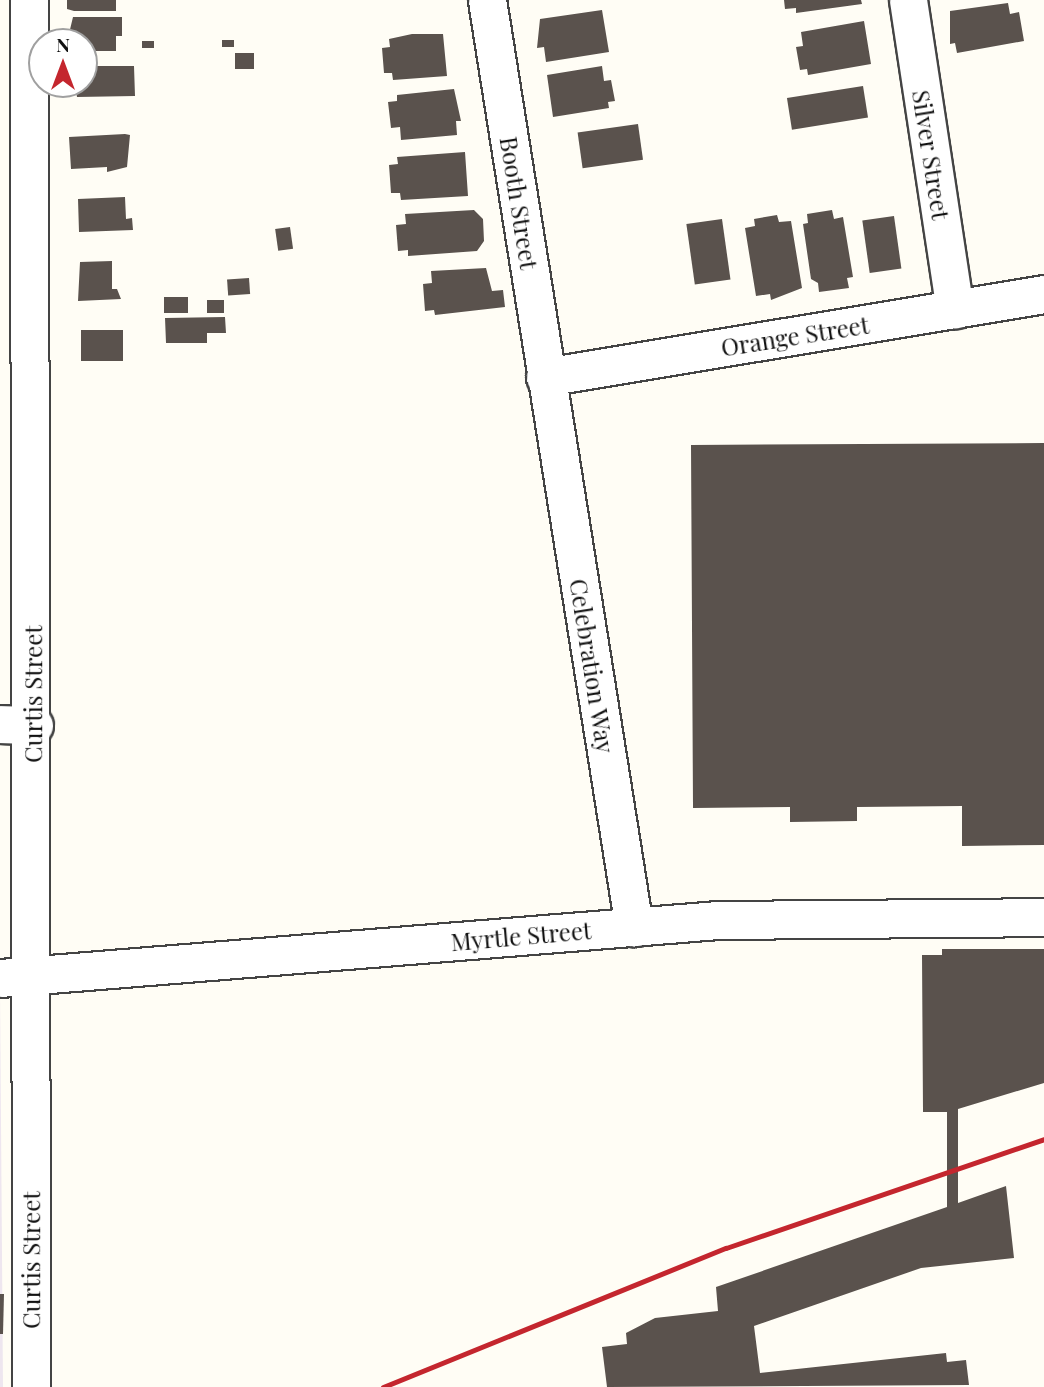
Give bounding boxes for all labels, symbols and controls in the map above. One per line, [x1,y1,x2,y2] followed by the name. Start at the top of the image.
[28,28,98,98] north arrow
[56,31,70,57] text: N
[906,88,956,222] street label: Silver Street
[494,134,544,272] street label: Booth Street
[719,310,871,362] street label: Orange Street
[564,576,620,756] street label: Celebration Way
[19,625,47,763] street label: Curtis Street
[450,916,592,956] street label: Myrtle Street
[17,1191,45,1329] street label: Curtis Street

